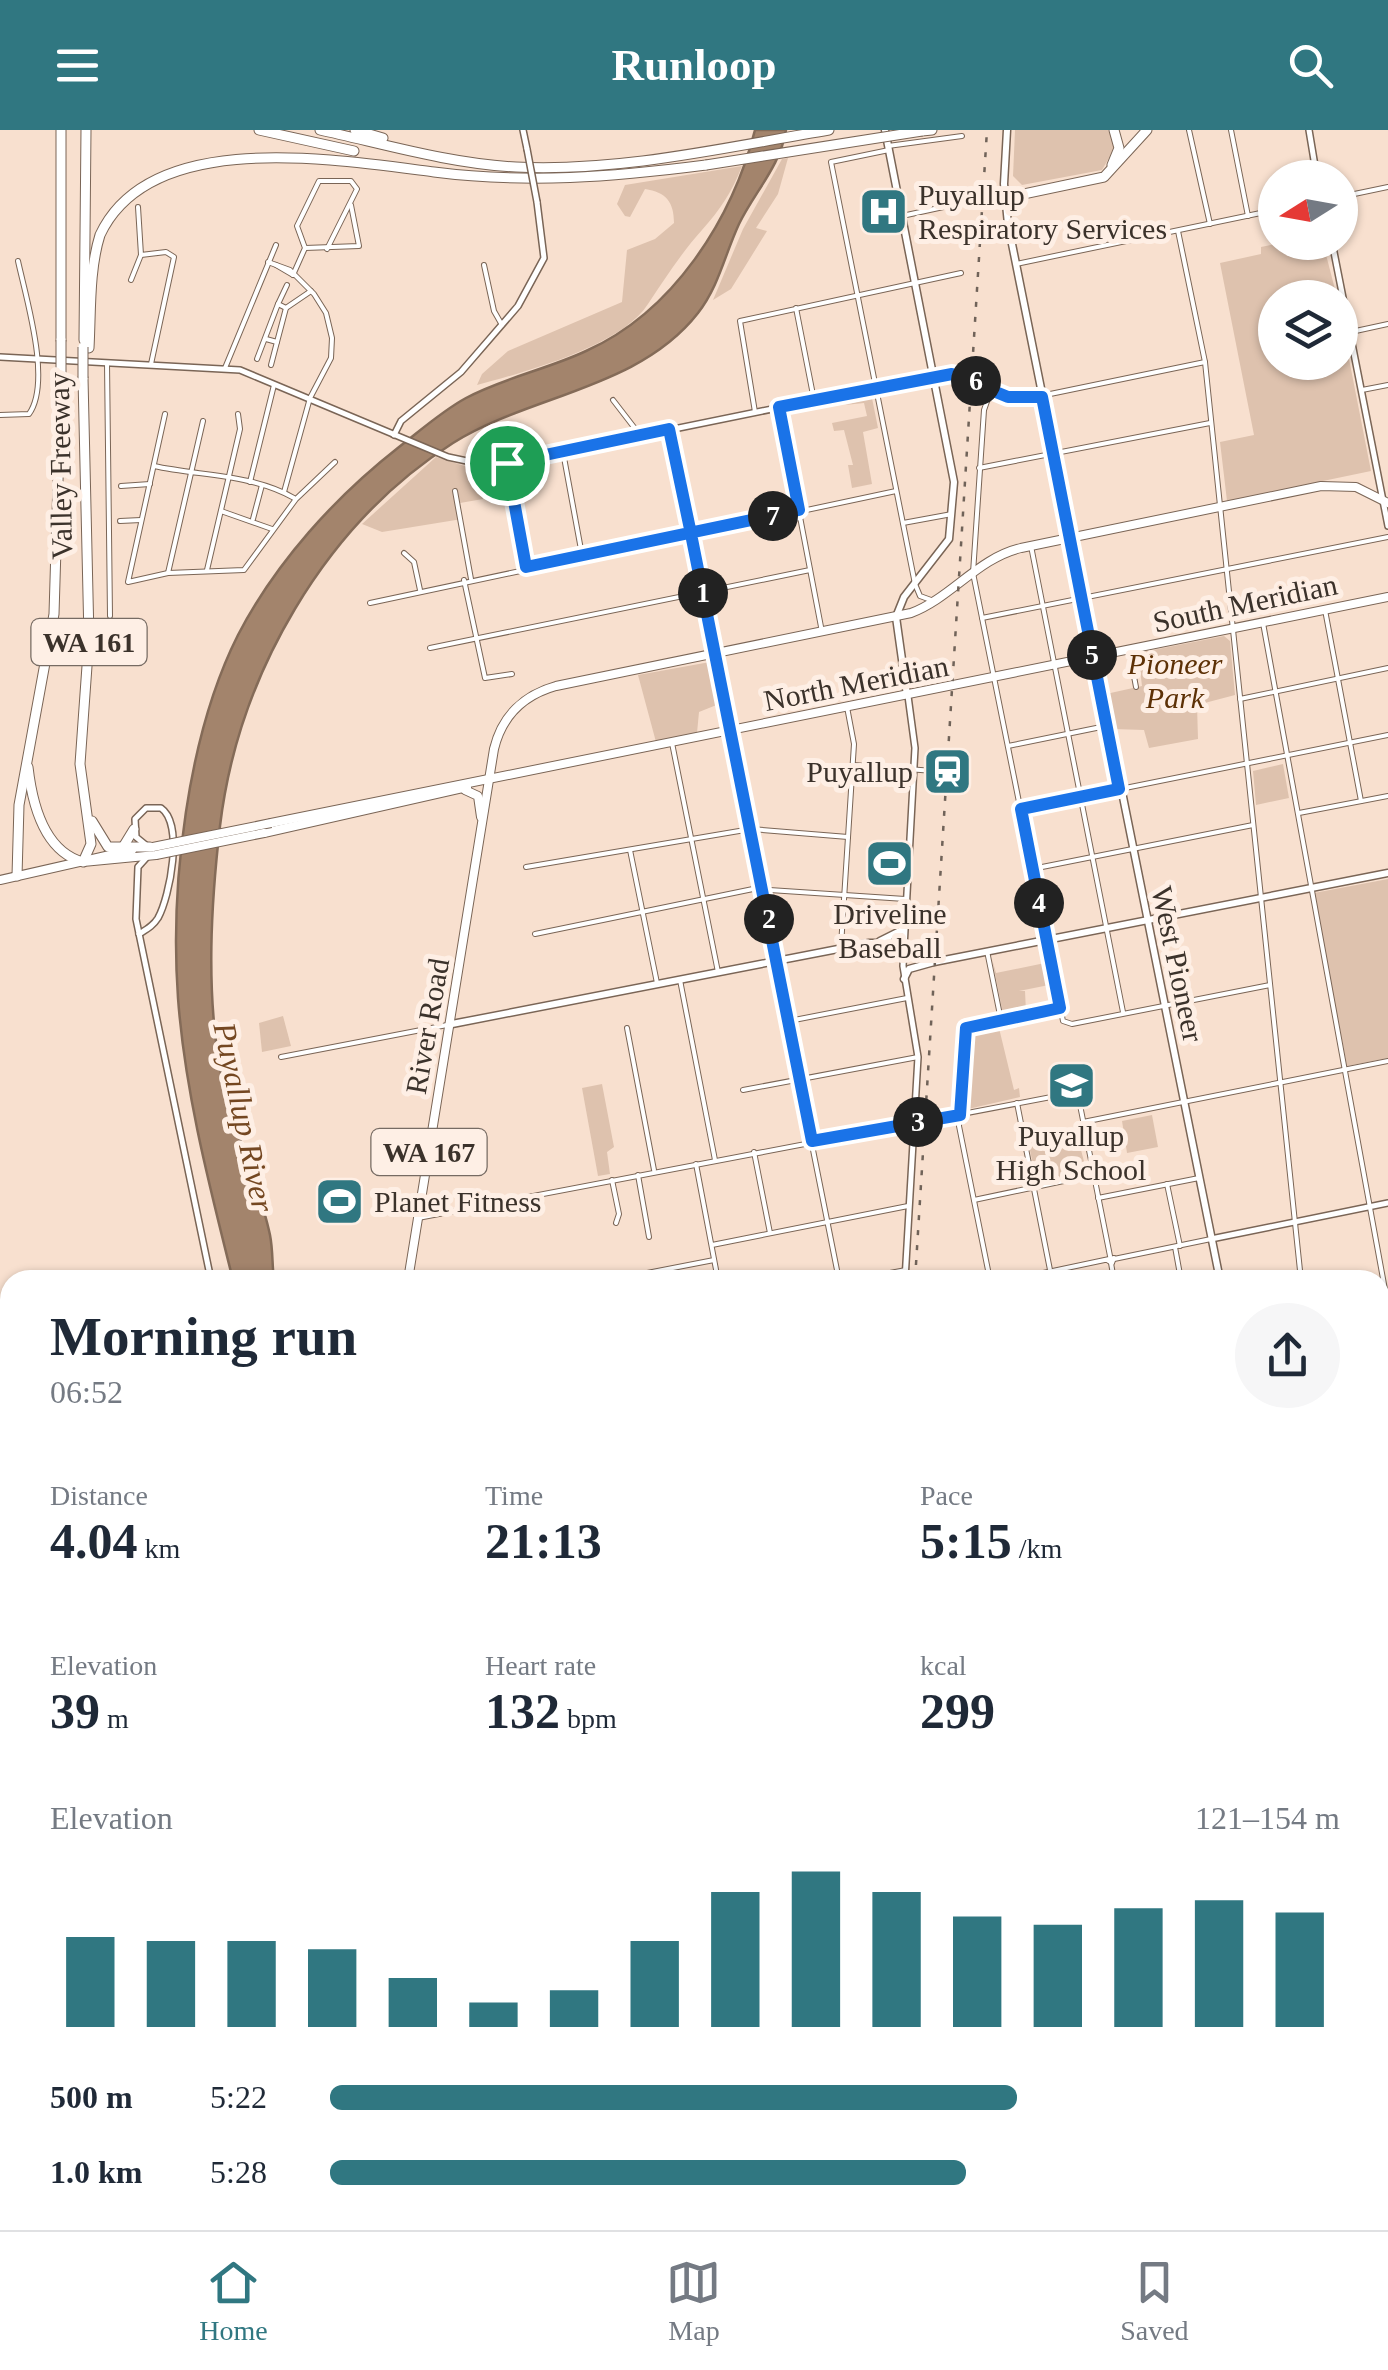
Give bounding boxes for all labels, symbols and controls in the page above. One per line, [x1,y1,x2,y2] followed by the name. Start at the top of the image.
[50,38,105,93] icon: menu
[1283,38,1338,93] icon: search
[611,40,777,90] text: Runloop
[1258,160,1358,260] north arrow
[1258,160,1358,380] map controls
[918,178,1167,245] place label: Puyallup Respiratory Services
[857,185,909,237] hospital icon: Puyallup Respiratory Services
[1258,280,1358,380] button: layers
[951,356,1001,406] pin: 6
[969,365,983,396] text: 6
[42,372,78,560] street label: Valley Freeway
[465,421,550,506] pin
[480,436,535,491] icon: arrive
[748,491,798,541] pin: 7
[766,500,780,531] text: 7
[1150,567,1340,639] street label: South Meridian
[678,568,728,618] pin: 1
[696,577,710,608] text: 1
[32,619,146,665] road number: WA 161
[1067,630,1117,680] pin: 5
[1085,639,1099,670] text: 5
[1127,647,1223,714] park label: Pioneer Park
[761,649,951,717] street label: North Meridian
[922,745,974,797] station icon: Puyallup
[806,755,913,788] place label: Puyallup
[864,838,916,890] sports icon: Driveline Baseball
[1014,878,1064,928] pin: 4
[1145,883,1211,1045] street label: West Pioneer
[1032,887,1046,918] text: 4
[744,894,794,944] pin: 2
[833,897,947,964] place label: Driveline Baseball
[762,903,776,934] text: 2
[399,955,455,1097] street label: River Road
[206,1018,282,1216] water label: Puyallup River
[1045,1060,1097,1112] school or university icon: Puyallup High School
[893,1097,943,1147] pin: 3
[911,1106,925,1137] text: 3
[996,1119,1146,1186] place label: Puyallup High School
[372,1129,486,1175] road number: WA 167
[313,1175,365,1227] sports icon: Planet Fitness
[374,1185,542,1218] place label: Planet Fitness
[1235,1303,1340,1408] button: share
[50,1306,357,1367] text: Morning run
[50,1374,123,1410] text: 06:52
[50,1480,148,1511] text: Distance
[485,1480,543,1511] text: Time
[920,1480,973,1511] text: Pace
[50,1513,138,1569] text: 4.04
[485,1513,602,1569] text: 21:13
[920,1513,1012,1569] text: 5:15
[138,1533,180,1564] text: km
[1012,1533,1062,1564] text: /km
[50,1650,157,1681] text: Elevation
[485,1650,596,1681] text: Heart rate
[920,1650,967,1681] text: kcal
[50,1683,100,1739] text: 39
[485,1683,560,1739] text: 132
[920,1683,995,1739] text: 299
[100,1703,129,1734] text: m
[560,1703,617,1734] text: bpm
[50,1800,173,1836] text: Elevation
[1195,1800,1340,1836] text: 121–154 m
[50,2079,133,2115] text: 500 m
[210,2079,267,2115] text: 5:22
[50,2154,142,2190] text: 1.0 km
[210,2154,267,2190] text: 5:28
[199,2255,268,2347] tab: Home
[666,2255,721,2347] tab: Map
[1120,2255,1189,2347] tab: Saved

